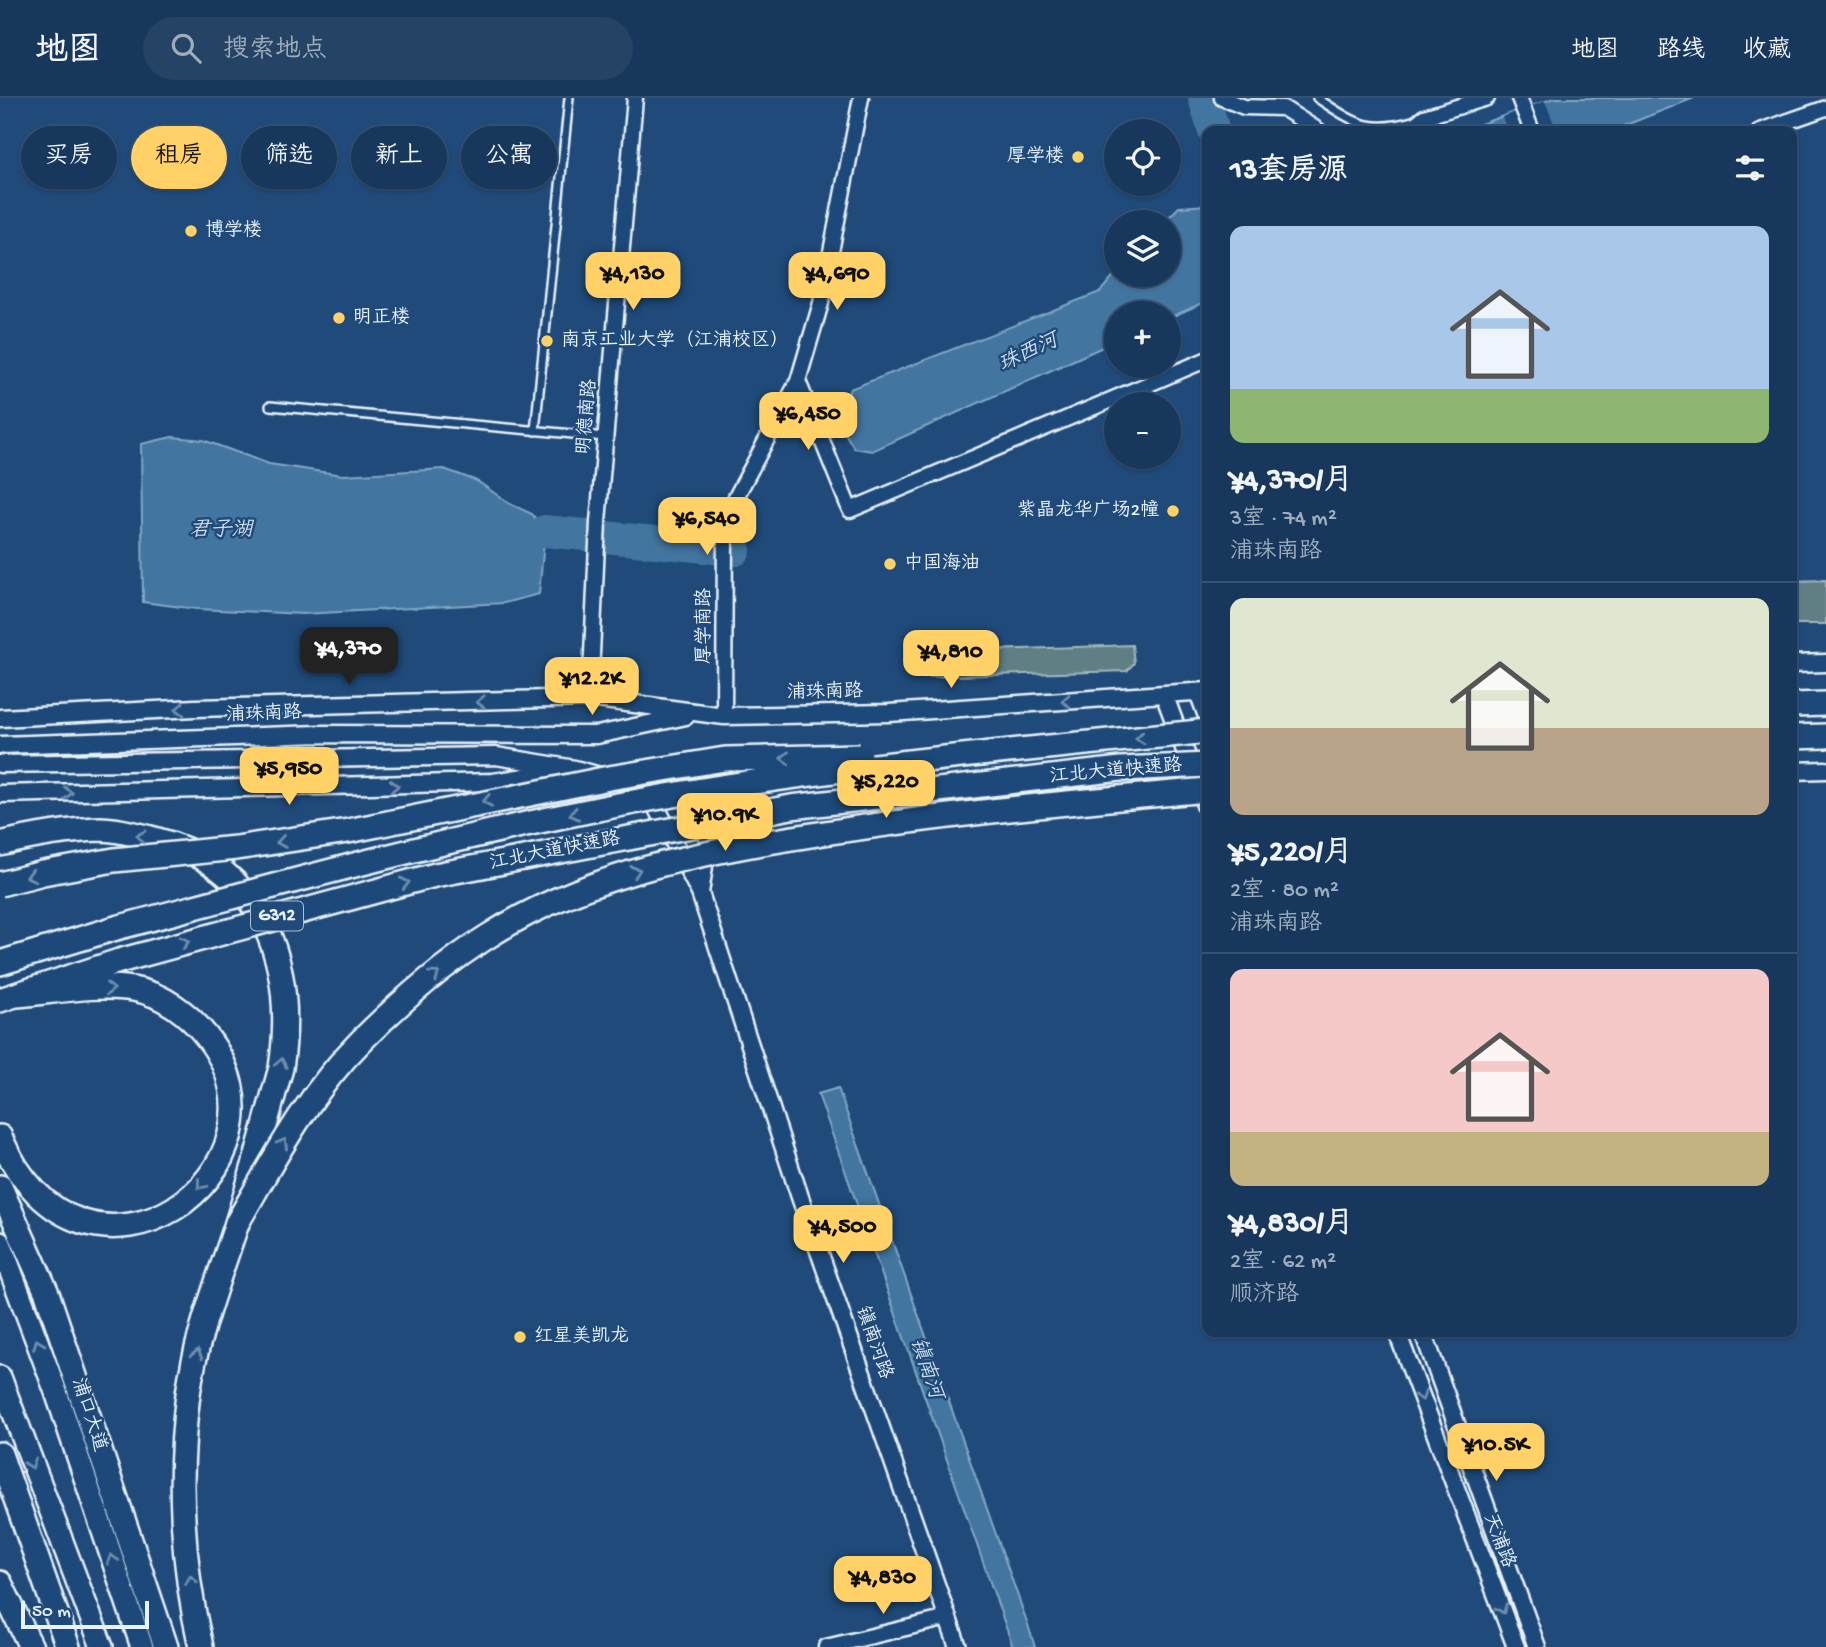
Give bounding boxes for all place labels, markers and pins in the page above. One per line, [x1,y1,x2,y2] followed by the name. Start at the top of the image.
[1007,145,1064,169] place label: 厚学楼
[1070,149,1086,165] marker: 厚学楼
[205,219,262,243] place label: 博学楼
[183,223,199,239] marker: 博学楼
[576,252,690,312] pin: ¥4,130
[780,252,894,312] pin: ¥4,690
[353,306,410,330] place label: 明正楼
[331,310,347,326] marker: 明正楼
[561,329,789,353] place label: 南京工业大学（江浦校区）
[539,333,555,349] marker: 南京工业大学（江浦校区）
[751,392,865,452] pin: ¥6,450
[650,498,764,557] pin: ¥6,540
[1017,499,1160,523] place label: 紫晶龙华广场2幢
[1165,503,1181,519] marker: 紫晶龙华广场2幢
[904,552,980,576] place label: 中国海油
[882,556,898,572] marker: 中国海油
[292,628,406,687] pin: ¥4,370
[894,630,1008,690] pin: ¥4,810
[535,658,649,717] pin: ¥12.2K
[232,748,346,807] pin: ¥5,950
[829,760,943,820] pin: ¥5,220
[668,794,782,853] pin: ¥10.9K
[786,1206,900,1265] pin: ¥4,500
[534,1325,629,1349] place label: 红星美凯龙
[512,1329,528,1345] marker: 红星美凯龙
[1439,1424,1553,1483] pin: ¥10.5K
[826,1556,940,1616] pin: ¥4,830

